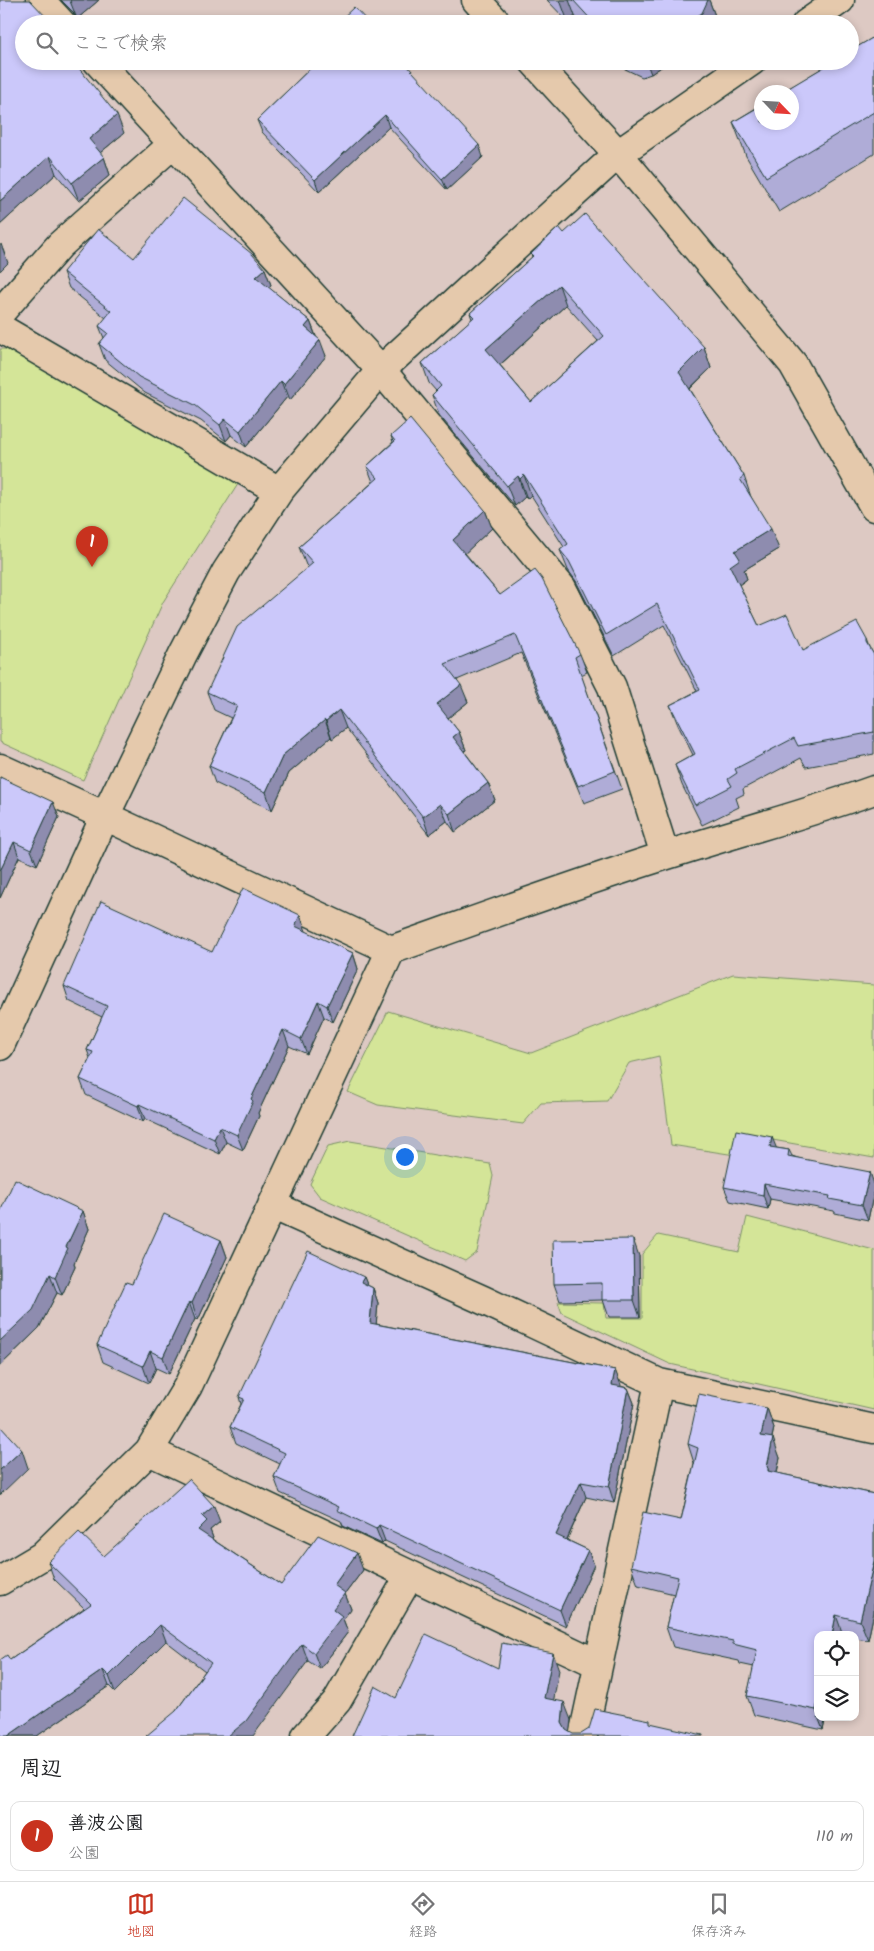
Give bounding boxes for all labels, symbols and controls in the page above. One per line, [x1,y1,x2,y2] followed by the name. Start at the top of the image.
[15,15,859,70] search box
[33,29,61,57] icon: search
[73,29,168,59] text: ここで検索
[754,85,799,130] north arrow
[76,526,108,567] pin: 1
[392,1144,418,1170] your location
[814,1631,859,1721] map controls
[814,1631,859,1676] button: locate
[814,1676,859,1721] button: layers
[20,1753,62,1786] text: 周辺
[68,1809,144,1839] text: 善波公園
[35,1824,39,1849] text: 1
[816,1824,853,1849] text: 110 m
[68,1841,100,1866] text: 公園
[127,1890,155,1943] tab: 地図
[409,1890,437,1943] tab: 経路
[691,1890,747,1943] tab: 保存済み

